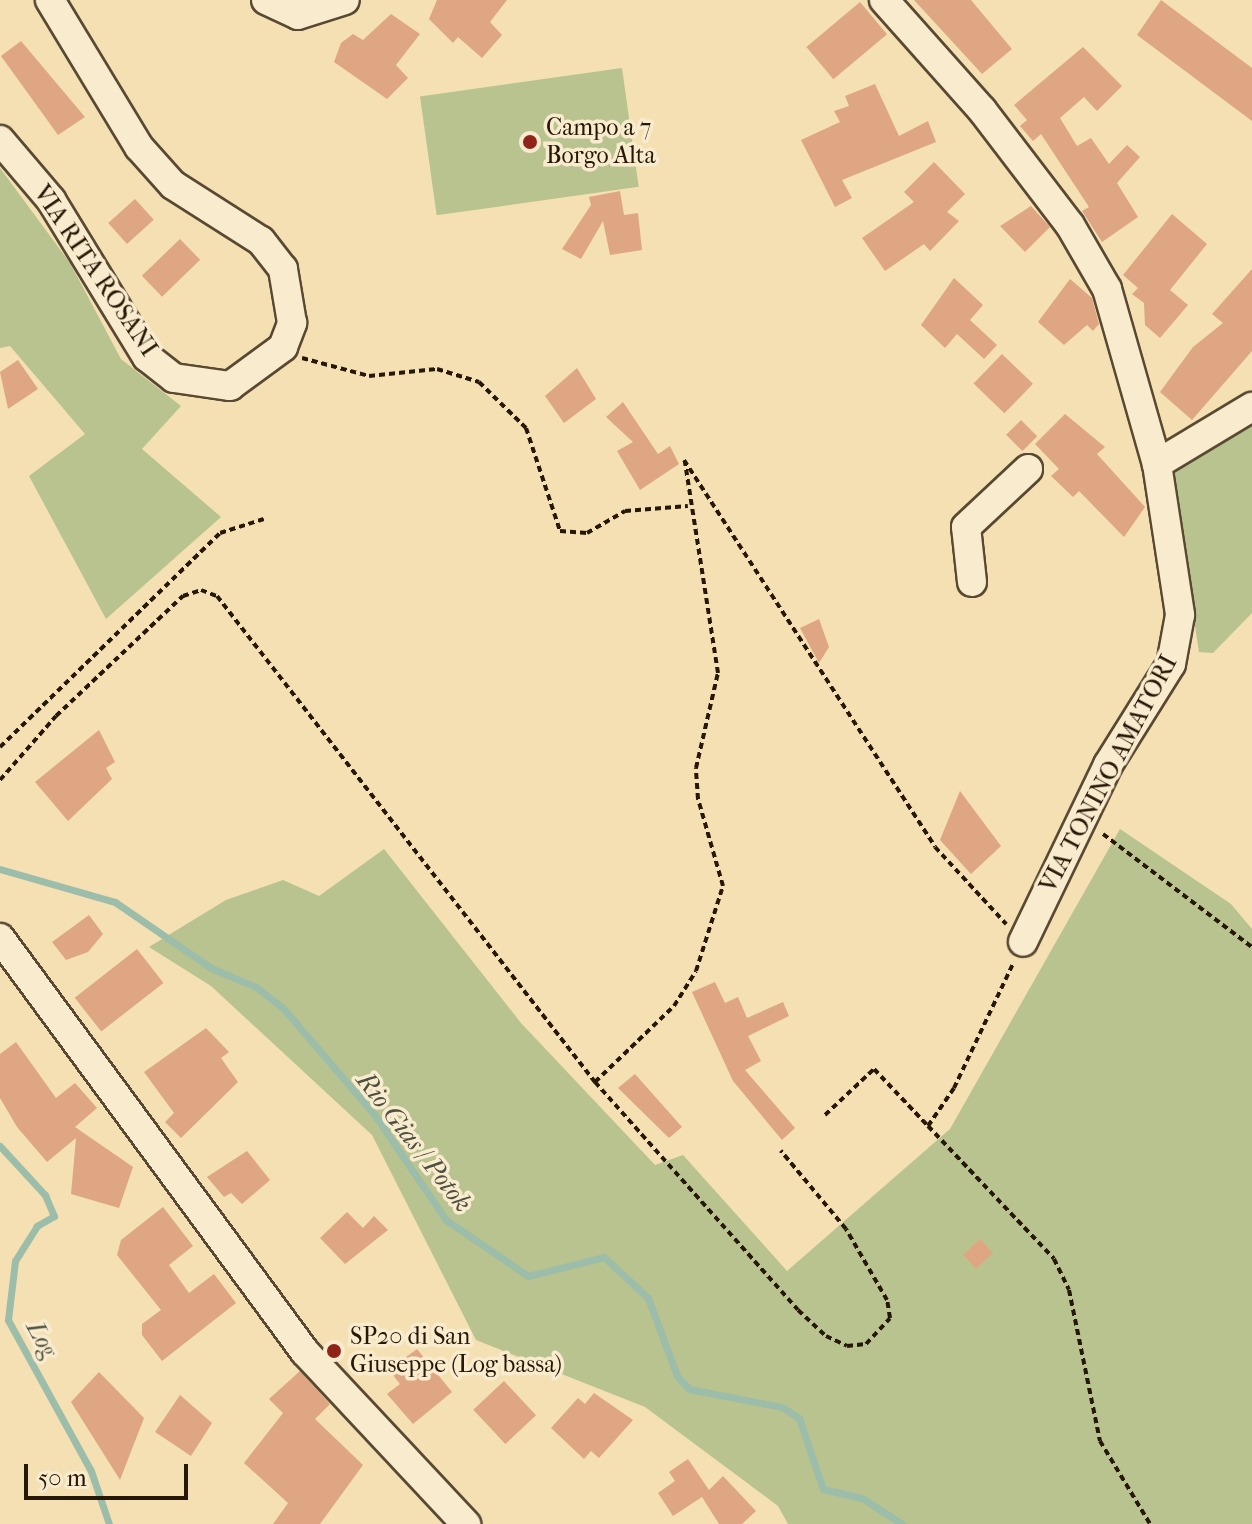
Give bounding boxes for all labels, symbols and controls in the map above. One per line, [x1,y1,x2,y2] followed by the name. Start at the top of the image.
[546,114,656,170] place label: Campo a 7 Borgo Alta
[521,133,539,151] marker: Campo a 7 Borgo Alta
[27,180,163,362] street label: VIA RITA ROSANI
[1034,650,1184,898] street label: VIA TONINO AMATORI
[350,1066,478,1218] water label: Rio Gias / Potok
[19,1315,65,1363] water label: Log
[350,1323,562,1379] place label: SP20 di San Giuseppe (Log bassa)
[325,1342,343,1360] marker: SP20 di San Giuseppe (Log bassa)
[28,1448,192,1498] scale bar
[38,1464,87,1492] text: 50 m

